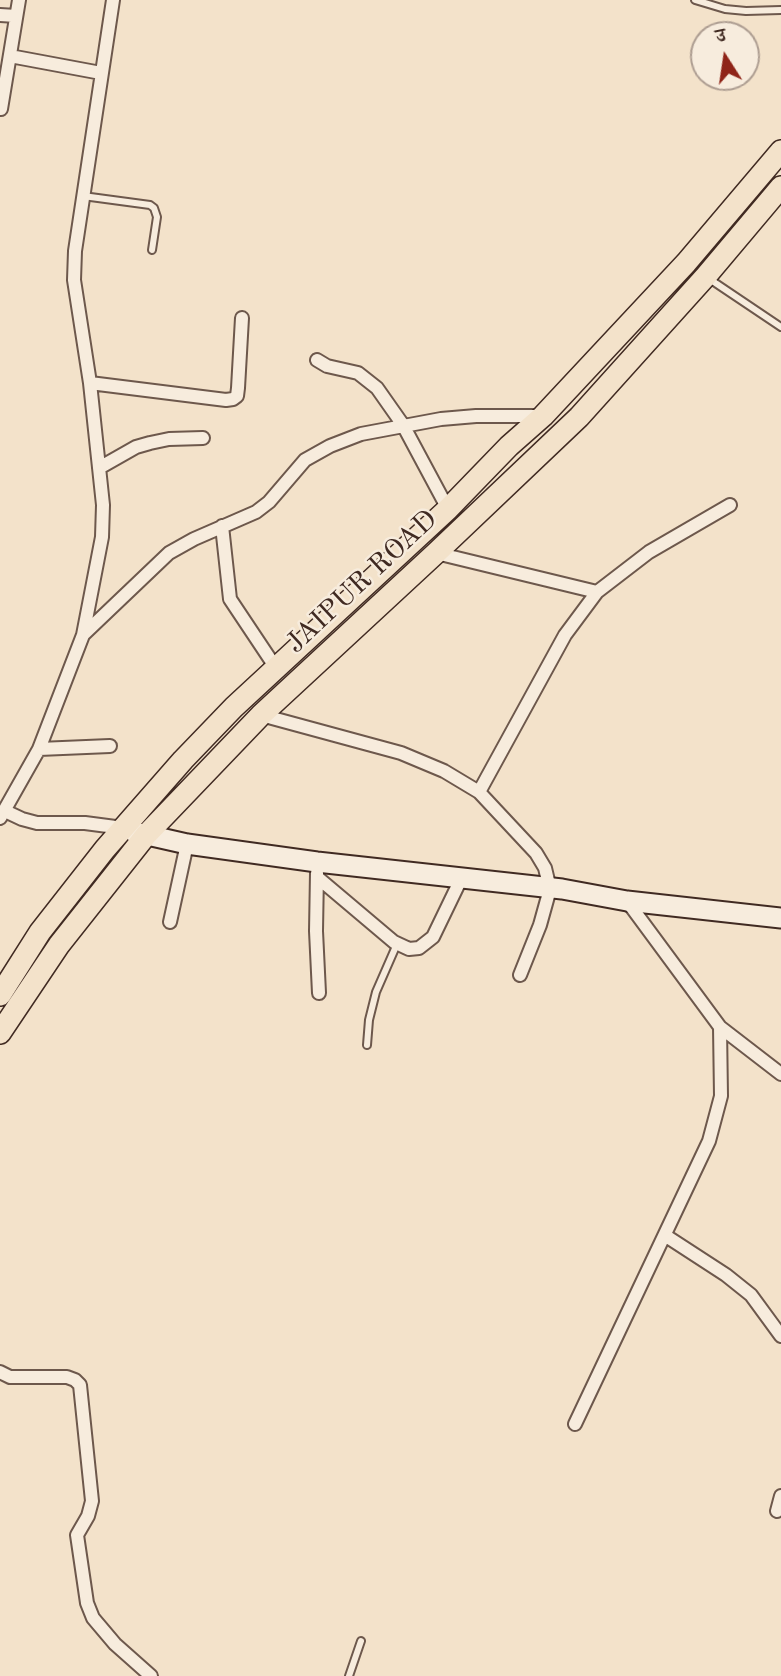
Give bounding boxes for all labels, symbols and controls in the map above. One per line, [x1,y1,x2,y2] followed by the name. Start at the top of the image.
[690,21,760,91] north arrow
[714,27,728,47] text: उ
[279,503,445,661] street label: JAIPUR ROAD

